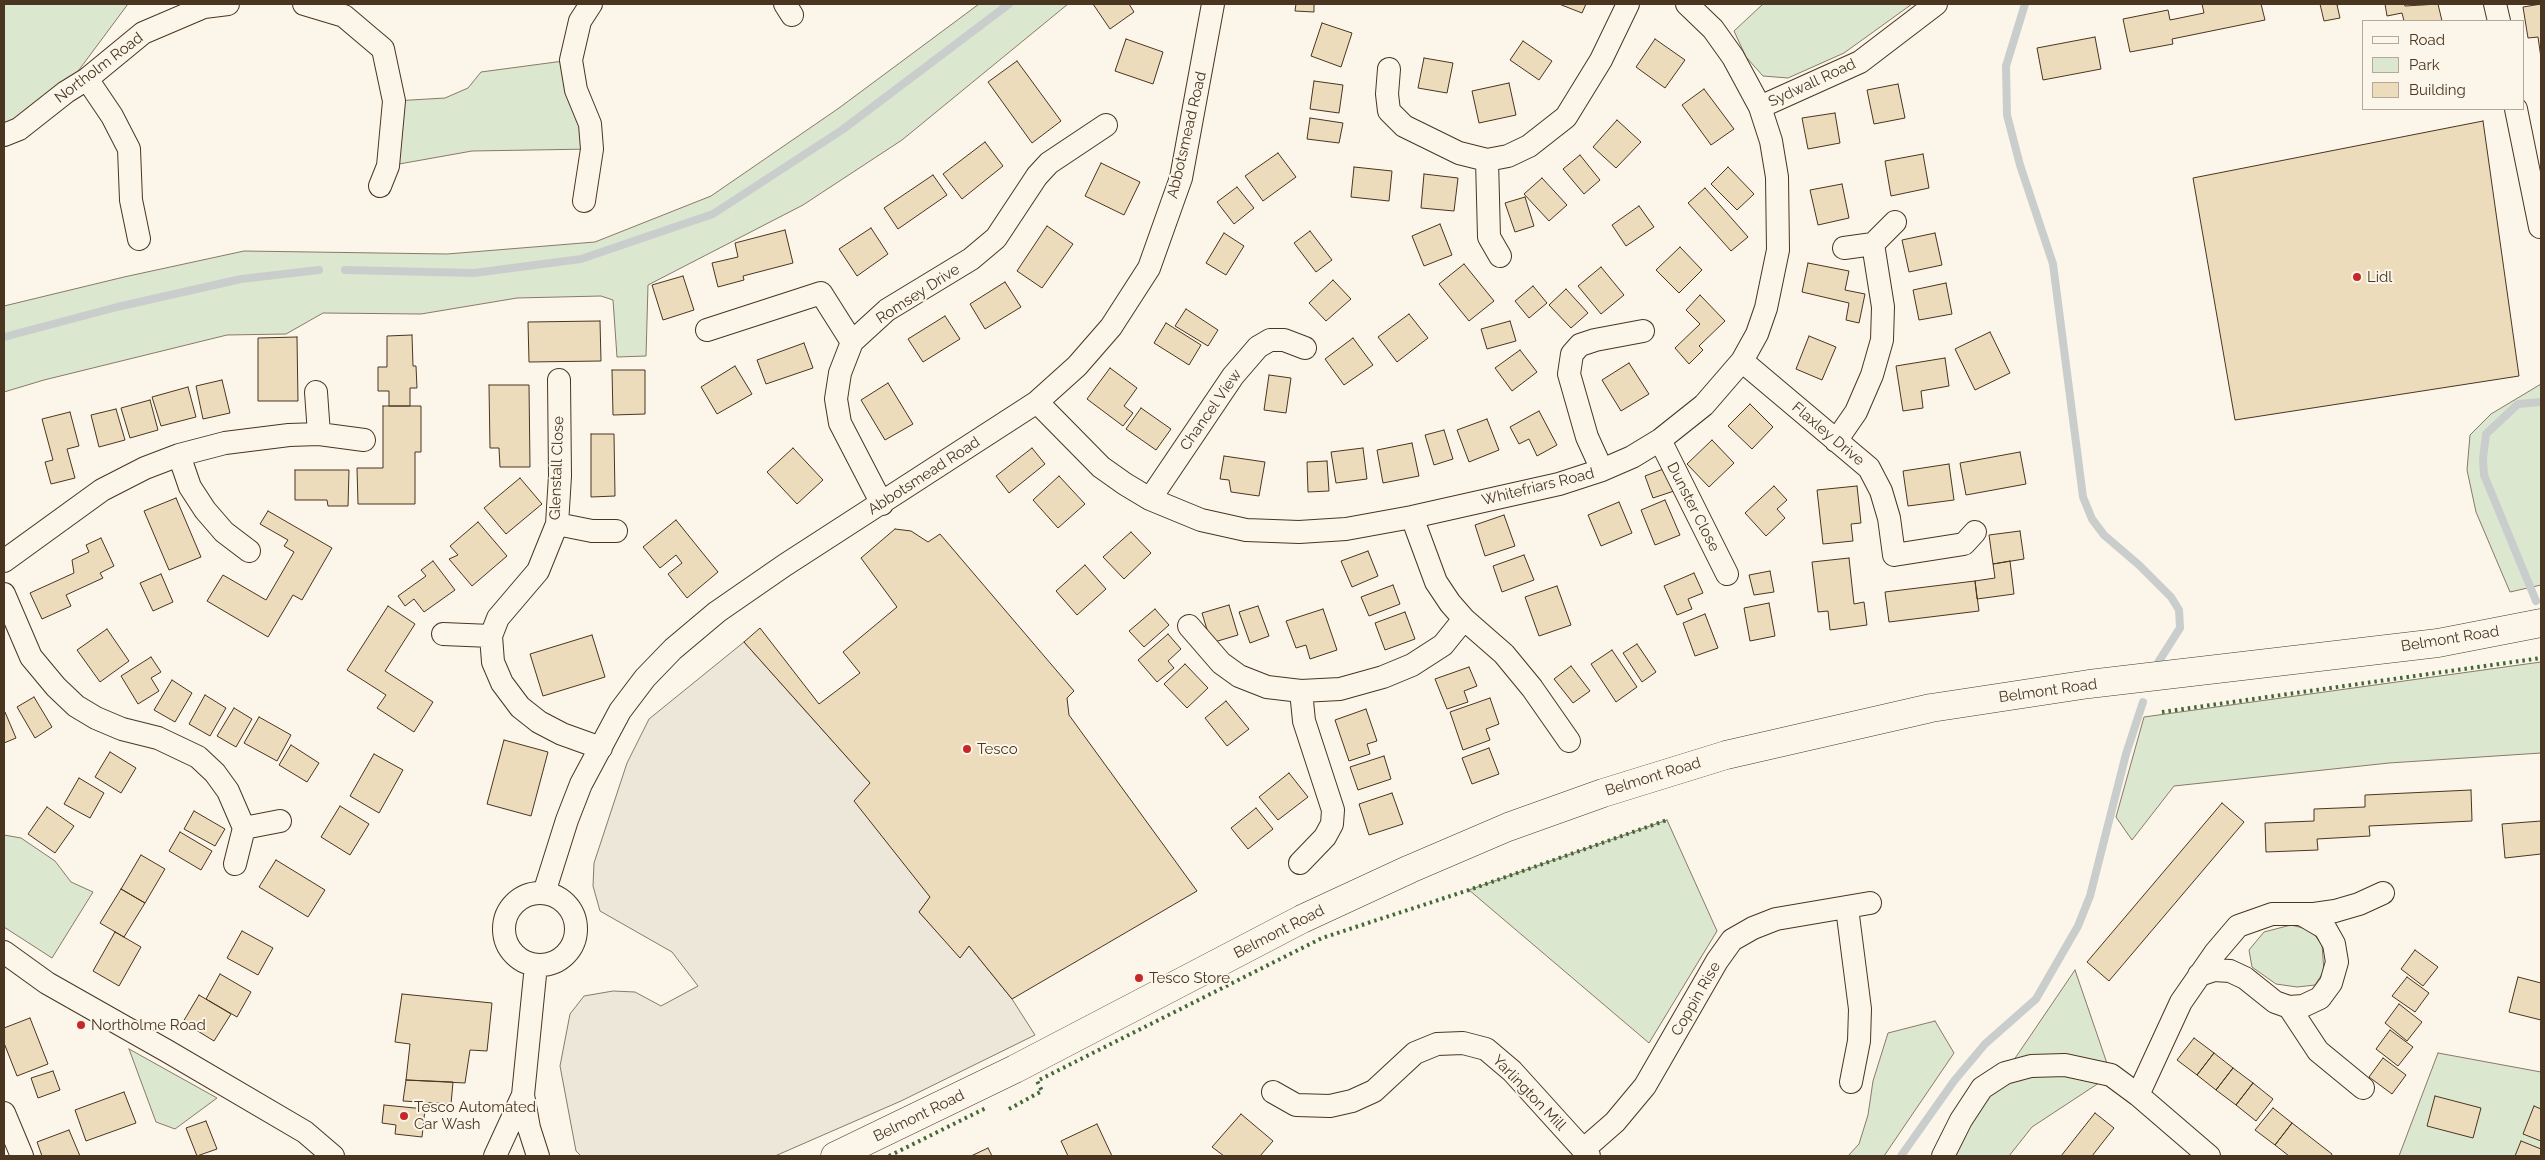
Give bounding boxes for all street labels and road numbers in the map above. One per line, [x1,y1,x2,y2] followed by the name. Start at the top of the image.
[51,29,147,107] street label: Northolm Road
[1766,55,1858,111] street label: Sydwall Road
[1164,70,1210,200] street label: Abbotsmead Road
[873,260,963,328] street label: Romsey Drive
[1176,366,1246,454] street label: Chancel View
[1788,398,1868,470] street label: Flaxley Drive
[546,416,568,520] street label: Glenstall Close
[865,433,983,519] street label: Abbotsmead Road
[1663,459,1723,555] street label: Dunster Close
[1480,464,1596,510] street label: Whitefriars Road
[2400,622,2500,656] street label: Belmont Road
[1998,675,2098,707] street label: Belmont Road
[1603,754,1703,800] street label: Belmont Road
[1231,901,1327,963] street label: Belmont Road
[1668,959,1724,1039] street label: Coppin Rise
[1488,1051,1570,1135] street label: Yarlington Mill
[871,1086,967,1146] street label: Belmont Road

